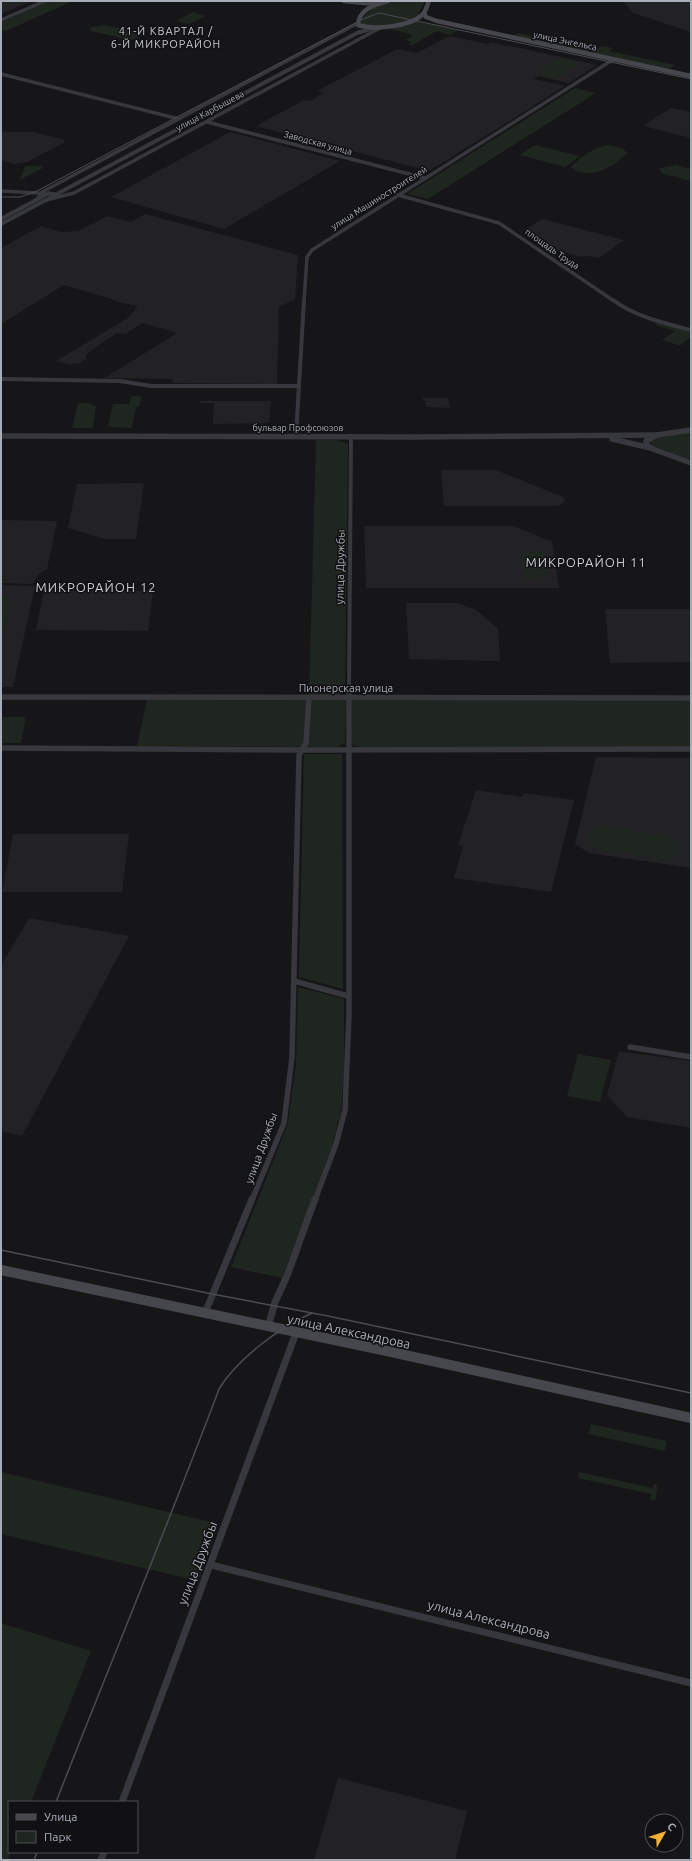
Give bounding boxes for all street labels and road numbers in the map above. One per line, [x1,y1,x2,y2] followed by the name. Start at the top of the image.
[532,29,598,53] street label: улица Энгельса
[174,89,246,133] street label: улица Карбышева
[283,129,353,157] street label: Заводская улица
[329,164,429,232] street label: улица Машиностроителей
[523,227,581,271] street label: площадь Труда
[253,423,343,433] street label: бульвар Профсоюзов
[333,529,347,605] street label: улица Дружбы
[299,682,393,694] street label: Пионерская улица
[243,1111,279,1185] street label: улица Дружбы
[286,1311,412,1351] street label: улица Александрова
[175,1519,219,1607] street label: улица Дружбы
[426,1597,552,1641] street label: улица Александрова

